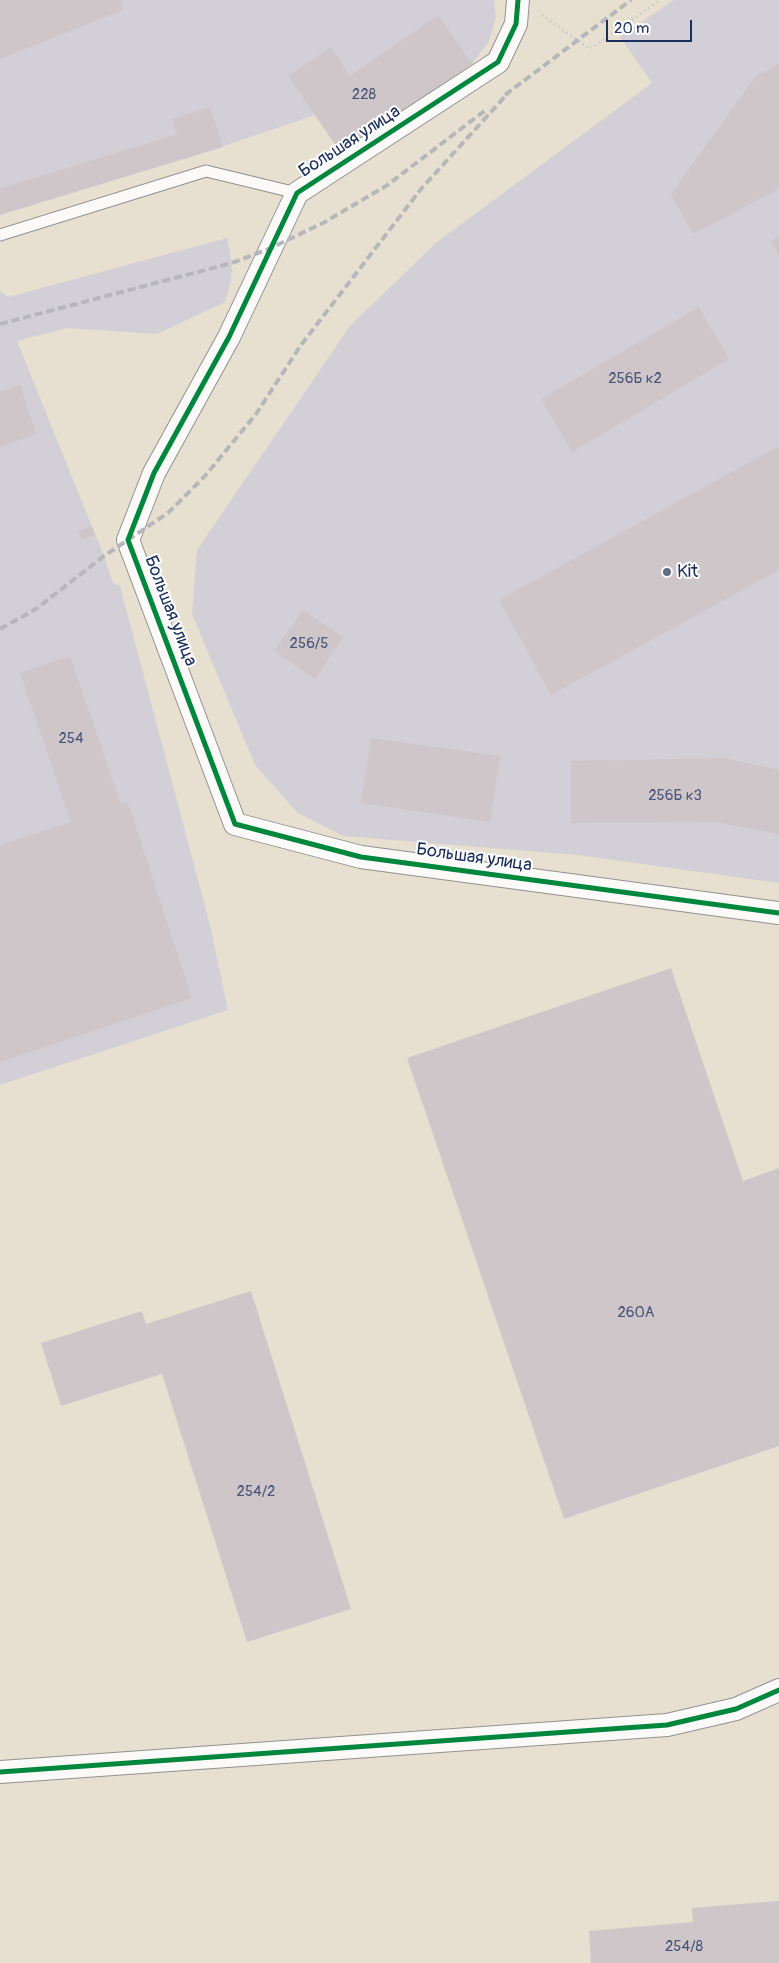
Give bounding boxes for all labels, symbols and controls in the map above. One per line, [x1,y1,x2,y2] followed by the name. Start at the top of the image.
[609,10,695,42] scale bar
[614,19,649,38] text: 20 m
[352,86,376,104] house number: 228
[295,101,405,183] street label: Большая улица
[608,370,662,388] house number: 256Б к2
[139,553,201,669] street label: Большая улица
[677,561,698,583] place label: Kit
[661,566,673,578] marker: Kit
[290,635,328,653] house number: 256/5
[58,730,84,748] house number: 254
[648,787,702,805] house number: 256Б к3
[415,839,533,877] street label: Большая улица
[617,1304,655,1322] house number: 260А
[237,1483,275,1501] house number: 254/2
[665,1938,703,1956] house number: 254/8

